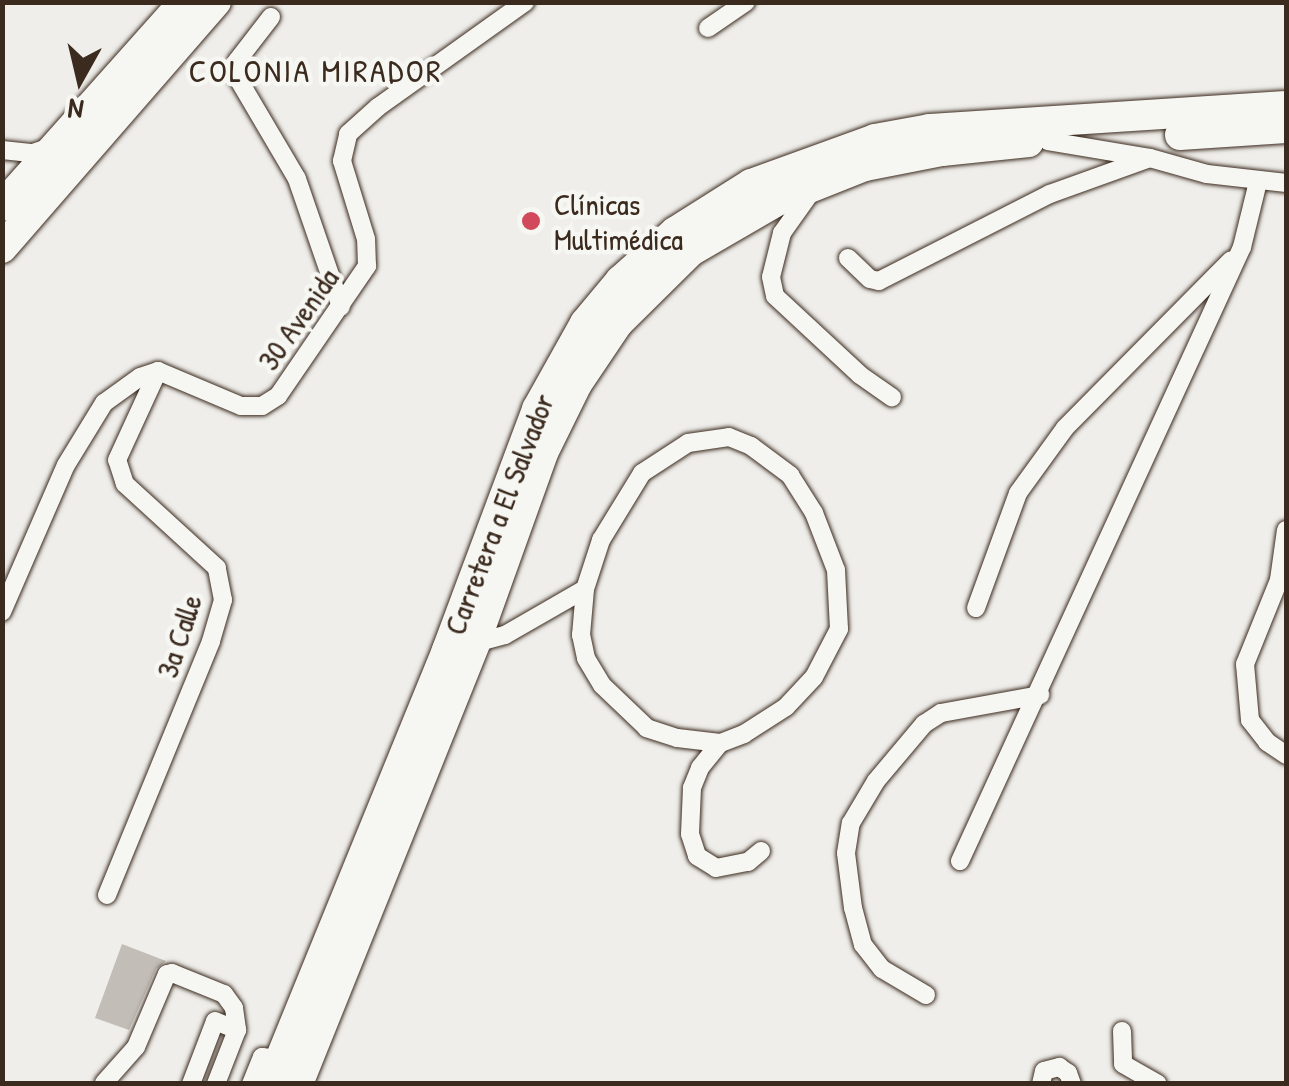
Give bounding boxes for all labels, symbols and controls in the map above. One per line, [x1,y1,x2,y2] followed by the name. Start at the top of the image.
[30,30,130,130] north arrow
[189,52,443,90] district label: COLONIA MIRADOR
[66,90,86,130] text: N
[554,186,683,256] place label: Clínicas Multimédica
[518,208,544,234] marker: Clínicas Multimédica
[250,261,346,377] street label: 30 Avenida
[436,388,562,640] street label: Carretera a El Salvador
[149,590,209,682] street label: 3a Calle

